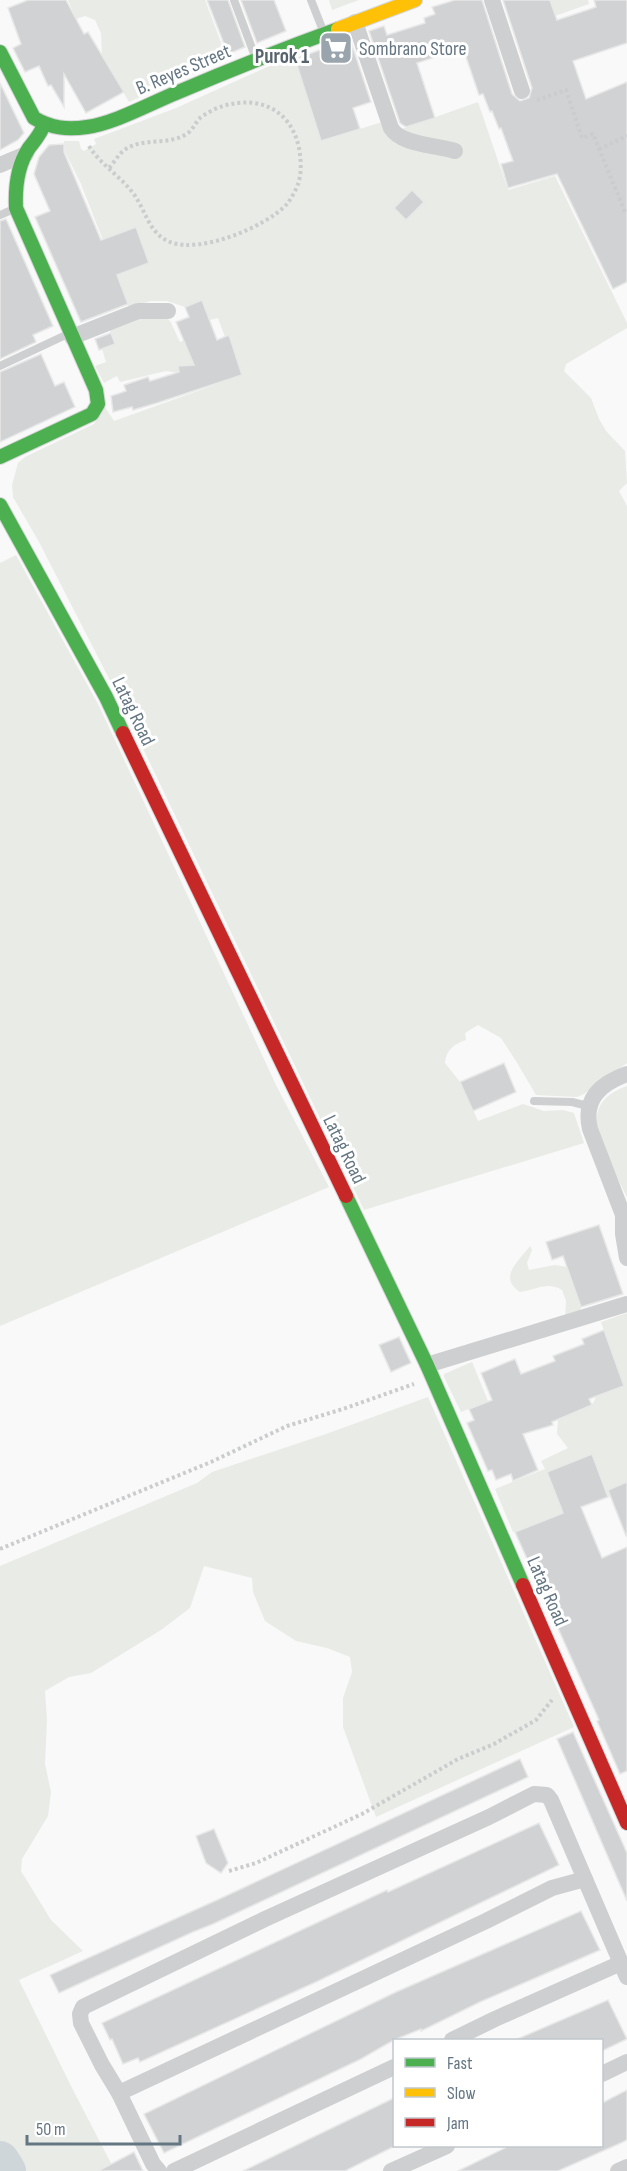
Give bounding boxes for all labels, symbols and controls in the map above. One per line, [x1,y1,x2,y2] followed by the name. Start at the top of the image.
[318,30,354,66] supermarket icon: Sombrano Store
[359,37,466,61] place label: Sombrano Store
[132,39,234,101] street label: B. Reyes Street
[255,44,309,69] district label: Purok 1
[106,673,160,750] street label: Latag Road
[317,1111,371,1188] street label: Latag Road
[521,1553,573,1630] street label: Latag Road
[393,2039,603,2147] legend
[447,2053,473,2074] text: Fast
[447,2083,476,2104] text: Slow
[27,2108,180,2146] scale bar
[446,2113,469,2134] text: Jam
[36,2119,66,2140] text: 50 m

